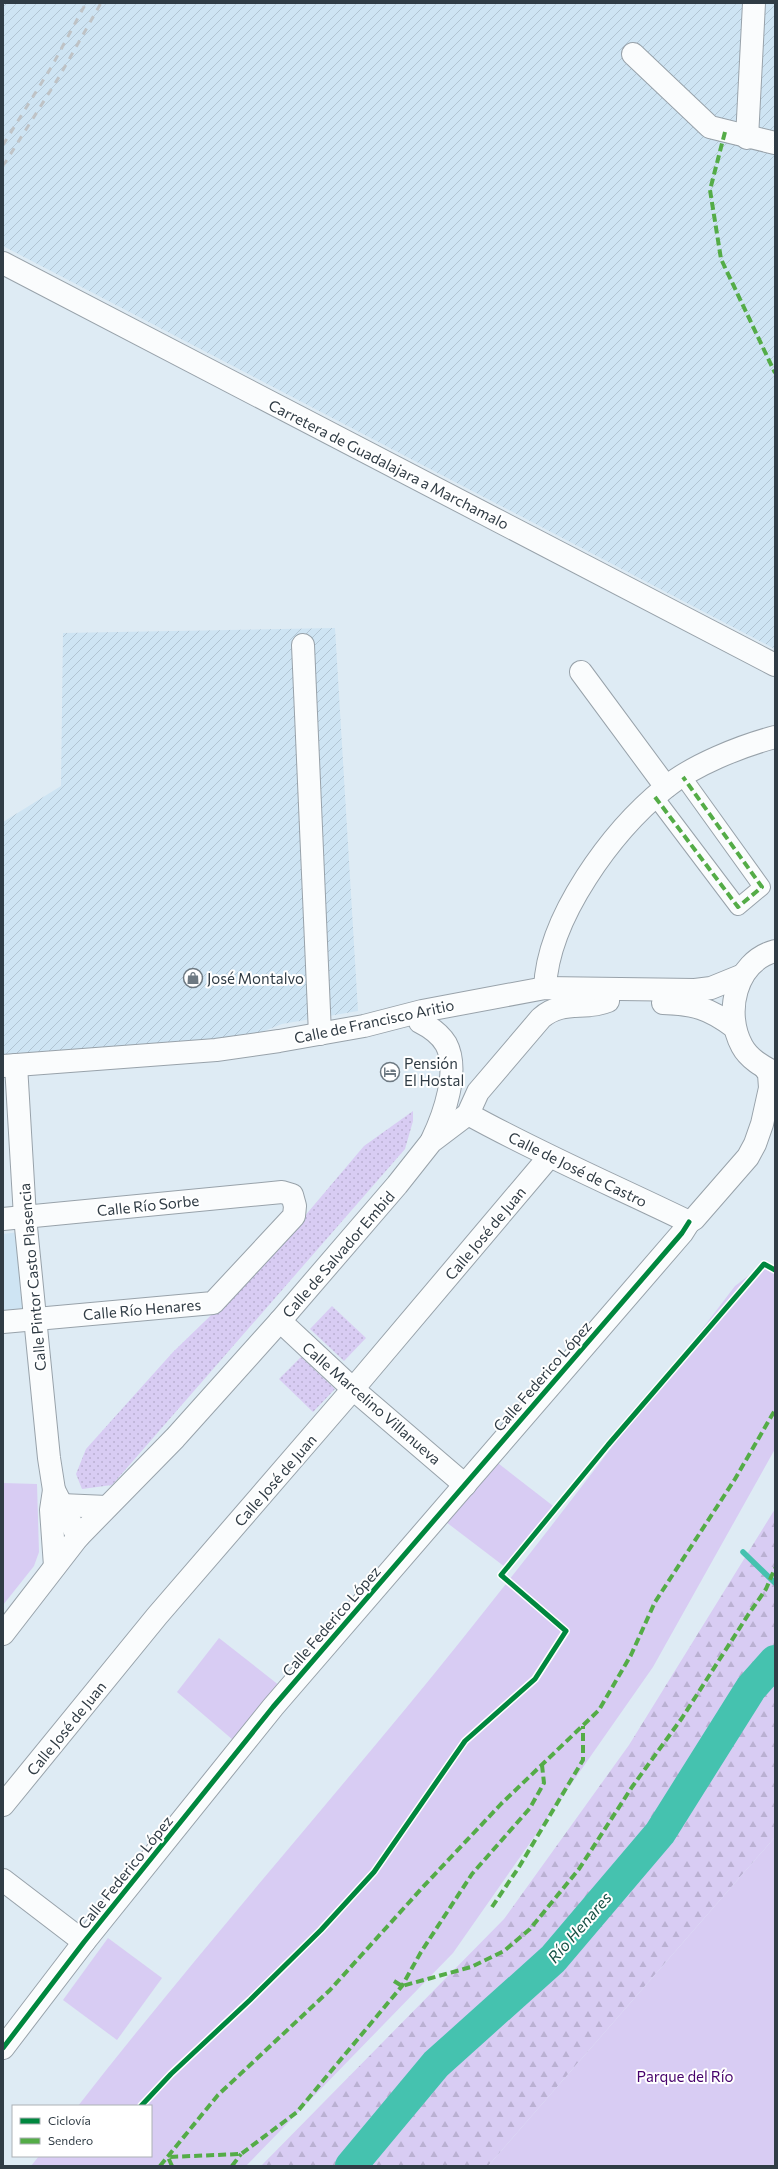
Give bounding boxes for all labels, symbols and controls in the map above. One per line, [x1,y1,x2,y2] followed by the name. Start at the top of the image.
[266,395,512,533] street label: Carretera de Guadalajara a Marchamalo
[182,967,204,989] shop icon: José Montalvo
[207,969,304,987] place label: José Montalvo
[292,995,456,1047] street label: Calle de Francisco Aritio
[404,1054,464,1089] place label: Pensión El Hostal
[379,1061,401,1083] hotel icon: Pensión El Hostal
[506,1128,650,1210] street label: Calle de José de Castro
[15,1182,49,1372] street label: Calle Pintor Casto Plasencia
[441,1183,529,1283] street label: Calle José de Juan
[278,1187,398,1321] street label: Calle de Salvador Embid
[96,1191,200,1219] street label: Calle Río Sorbe
[82,1295,202,1323] street label: Calle Río Henares
[489,1317,595,1435] street label: Calle Federico López
[299,1338,445,1468] street label: Calle Marcelino Villanueva
[230,1430,320,1530] street label: Calle José de Juan
[278,1562,384,1680] street label: Calle Federico López
[23,1677,109,1779] street label: Calle José de Juan
[74,1812,176,1932] street label: Calle Federico López
[543,1888,615,1966] water label: Río Henares
[636,2067,734,2085] park label: Parque del Río
[12,2105,152,2157] legend
[48,2113,91,2127] text: Ciclovía
[48,2133,93,2147] text: Sendero

